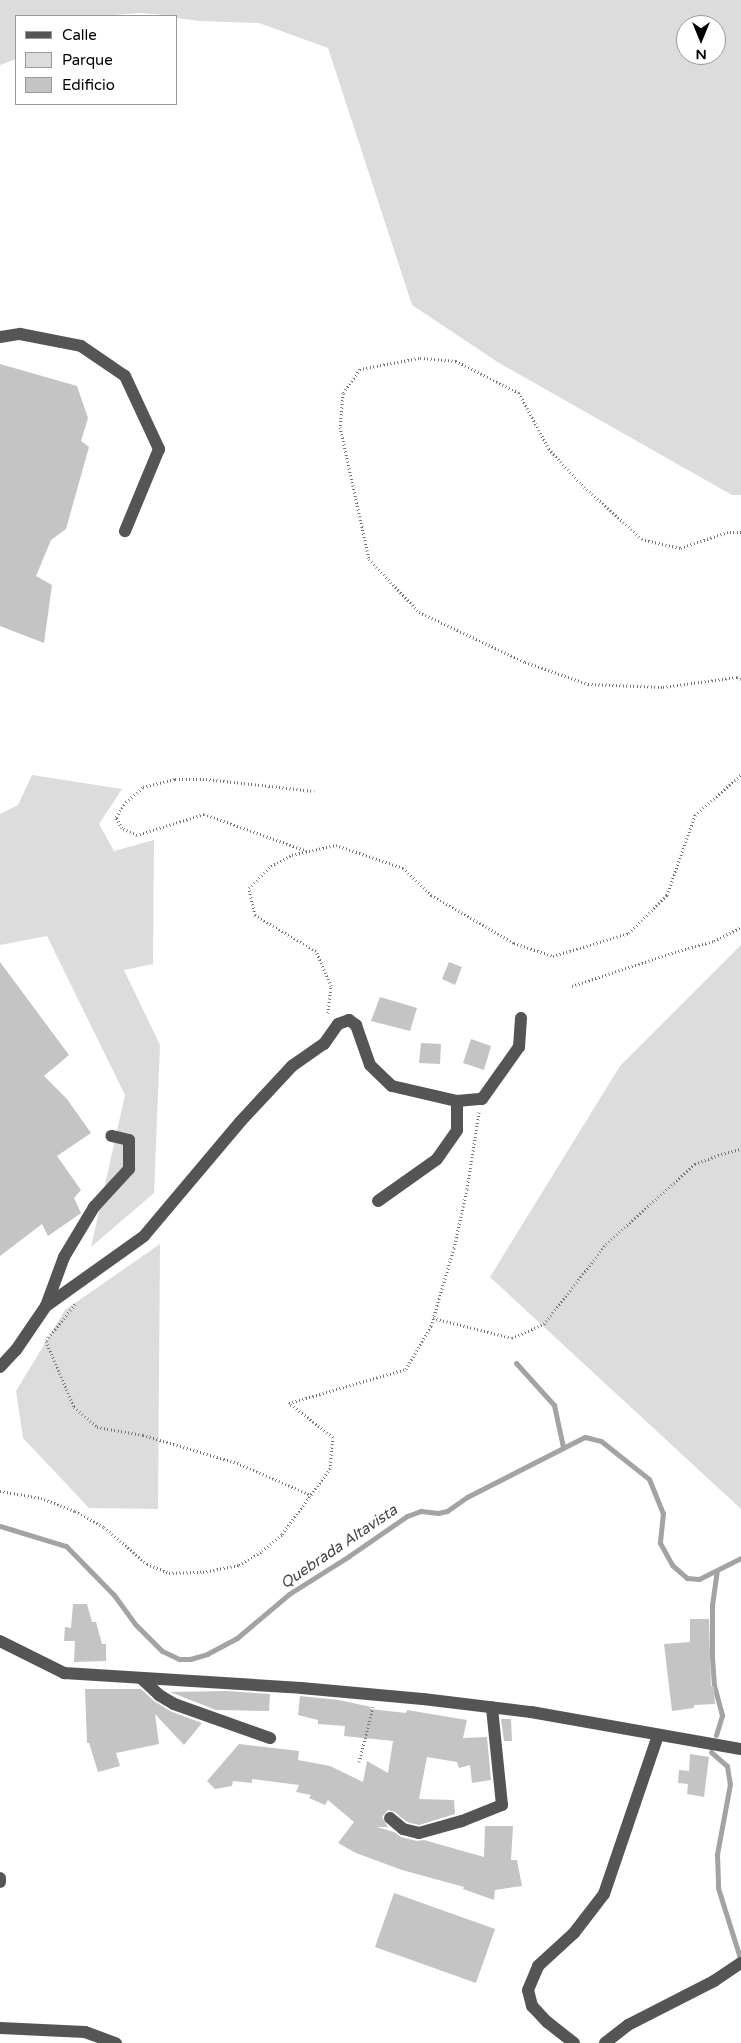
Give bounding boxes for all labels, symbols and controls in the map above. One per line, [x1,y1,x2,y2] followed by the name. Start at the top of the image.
[15,15,178,105] legend
[676,15,726,65] north arrow
[62,26,97,44] text: Calle
[695,46,707,63] text: N
[62,51,113,69] text: Parque
[62,76,115,94] text: Edificio
[277,1501,401,1593] water label: Quebrada Altavista

